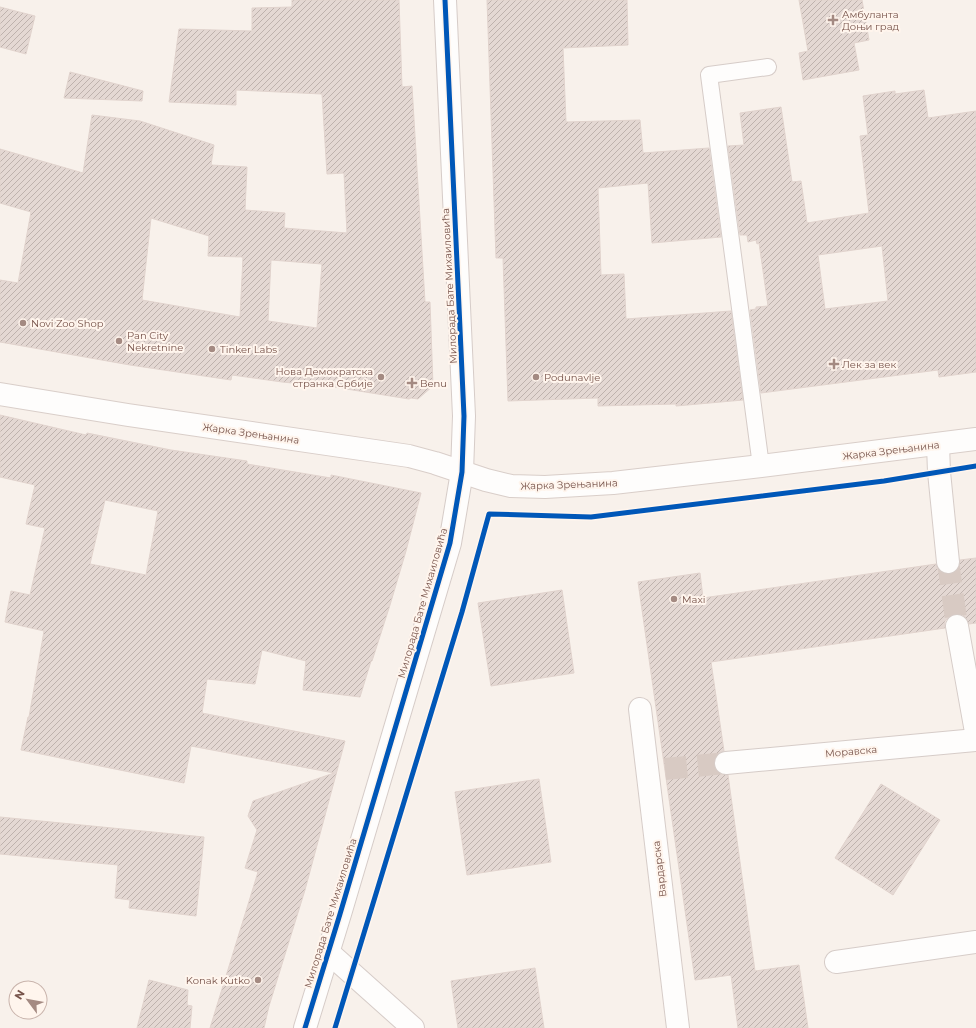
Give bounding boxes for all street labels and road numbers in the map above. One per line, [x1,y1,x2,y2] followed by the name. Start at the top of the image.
[439,208,460,364] street label: Милорада Бате Михаиловића
[202,420,300,447] street label: Жарка Зрењанина
[842,438,940,463] street label: Жарка Зрењанина
[520,476,618,493] street label: Жарка Зрењанина
[395,526,450,680] street label: Милорада Бате Михаиловића
[825,743,877,760] street label: Моравска
[301,837,359,990] street label: Милорада Бате Михаиловића
[650,840,669,898] street label: Вардарска

